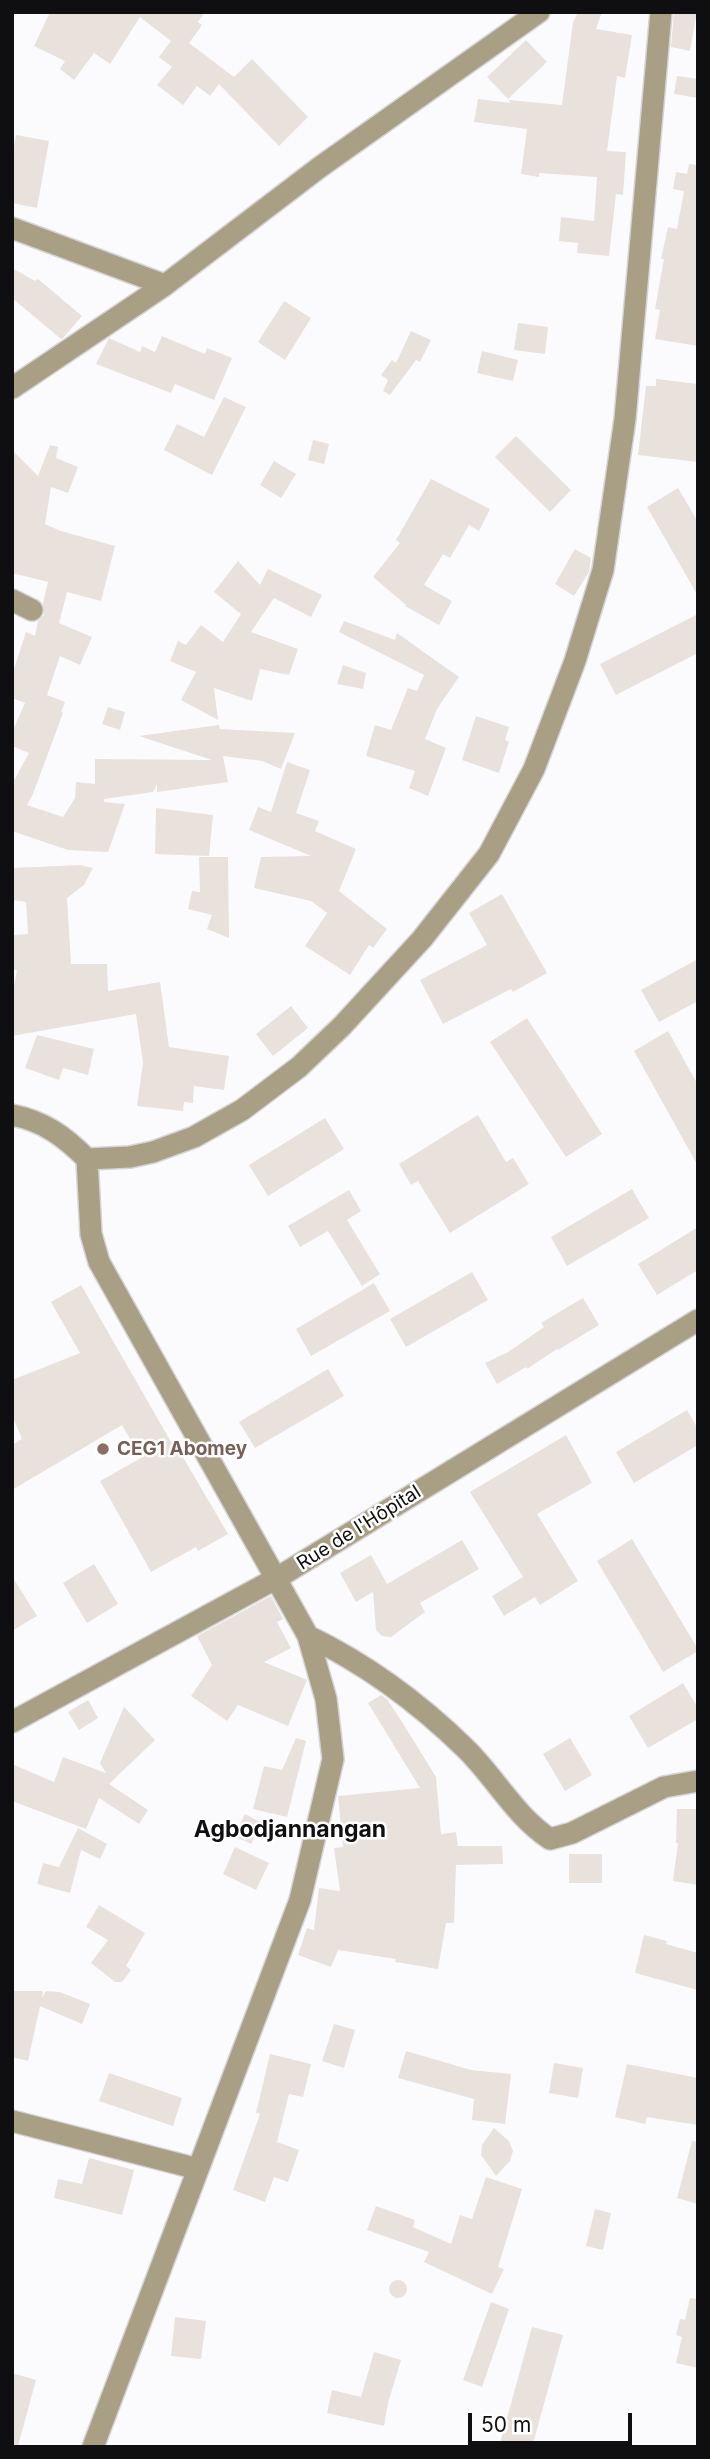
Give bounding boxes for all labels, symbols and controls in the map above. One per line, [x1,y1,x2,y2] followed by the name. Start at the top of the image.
[117,1438,247,1460] place label: CEG1 Abomey
[95,1441,111,1457] marker: CEG1 Abomey
[293,1481,425,1575] street label: Rue de l'Hôpital
[194,1816,386,1844] district label: Agbodjannangan
[472,2400,636,2444] scale bar
[481,2412,531,2437] text: 50 m

